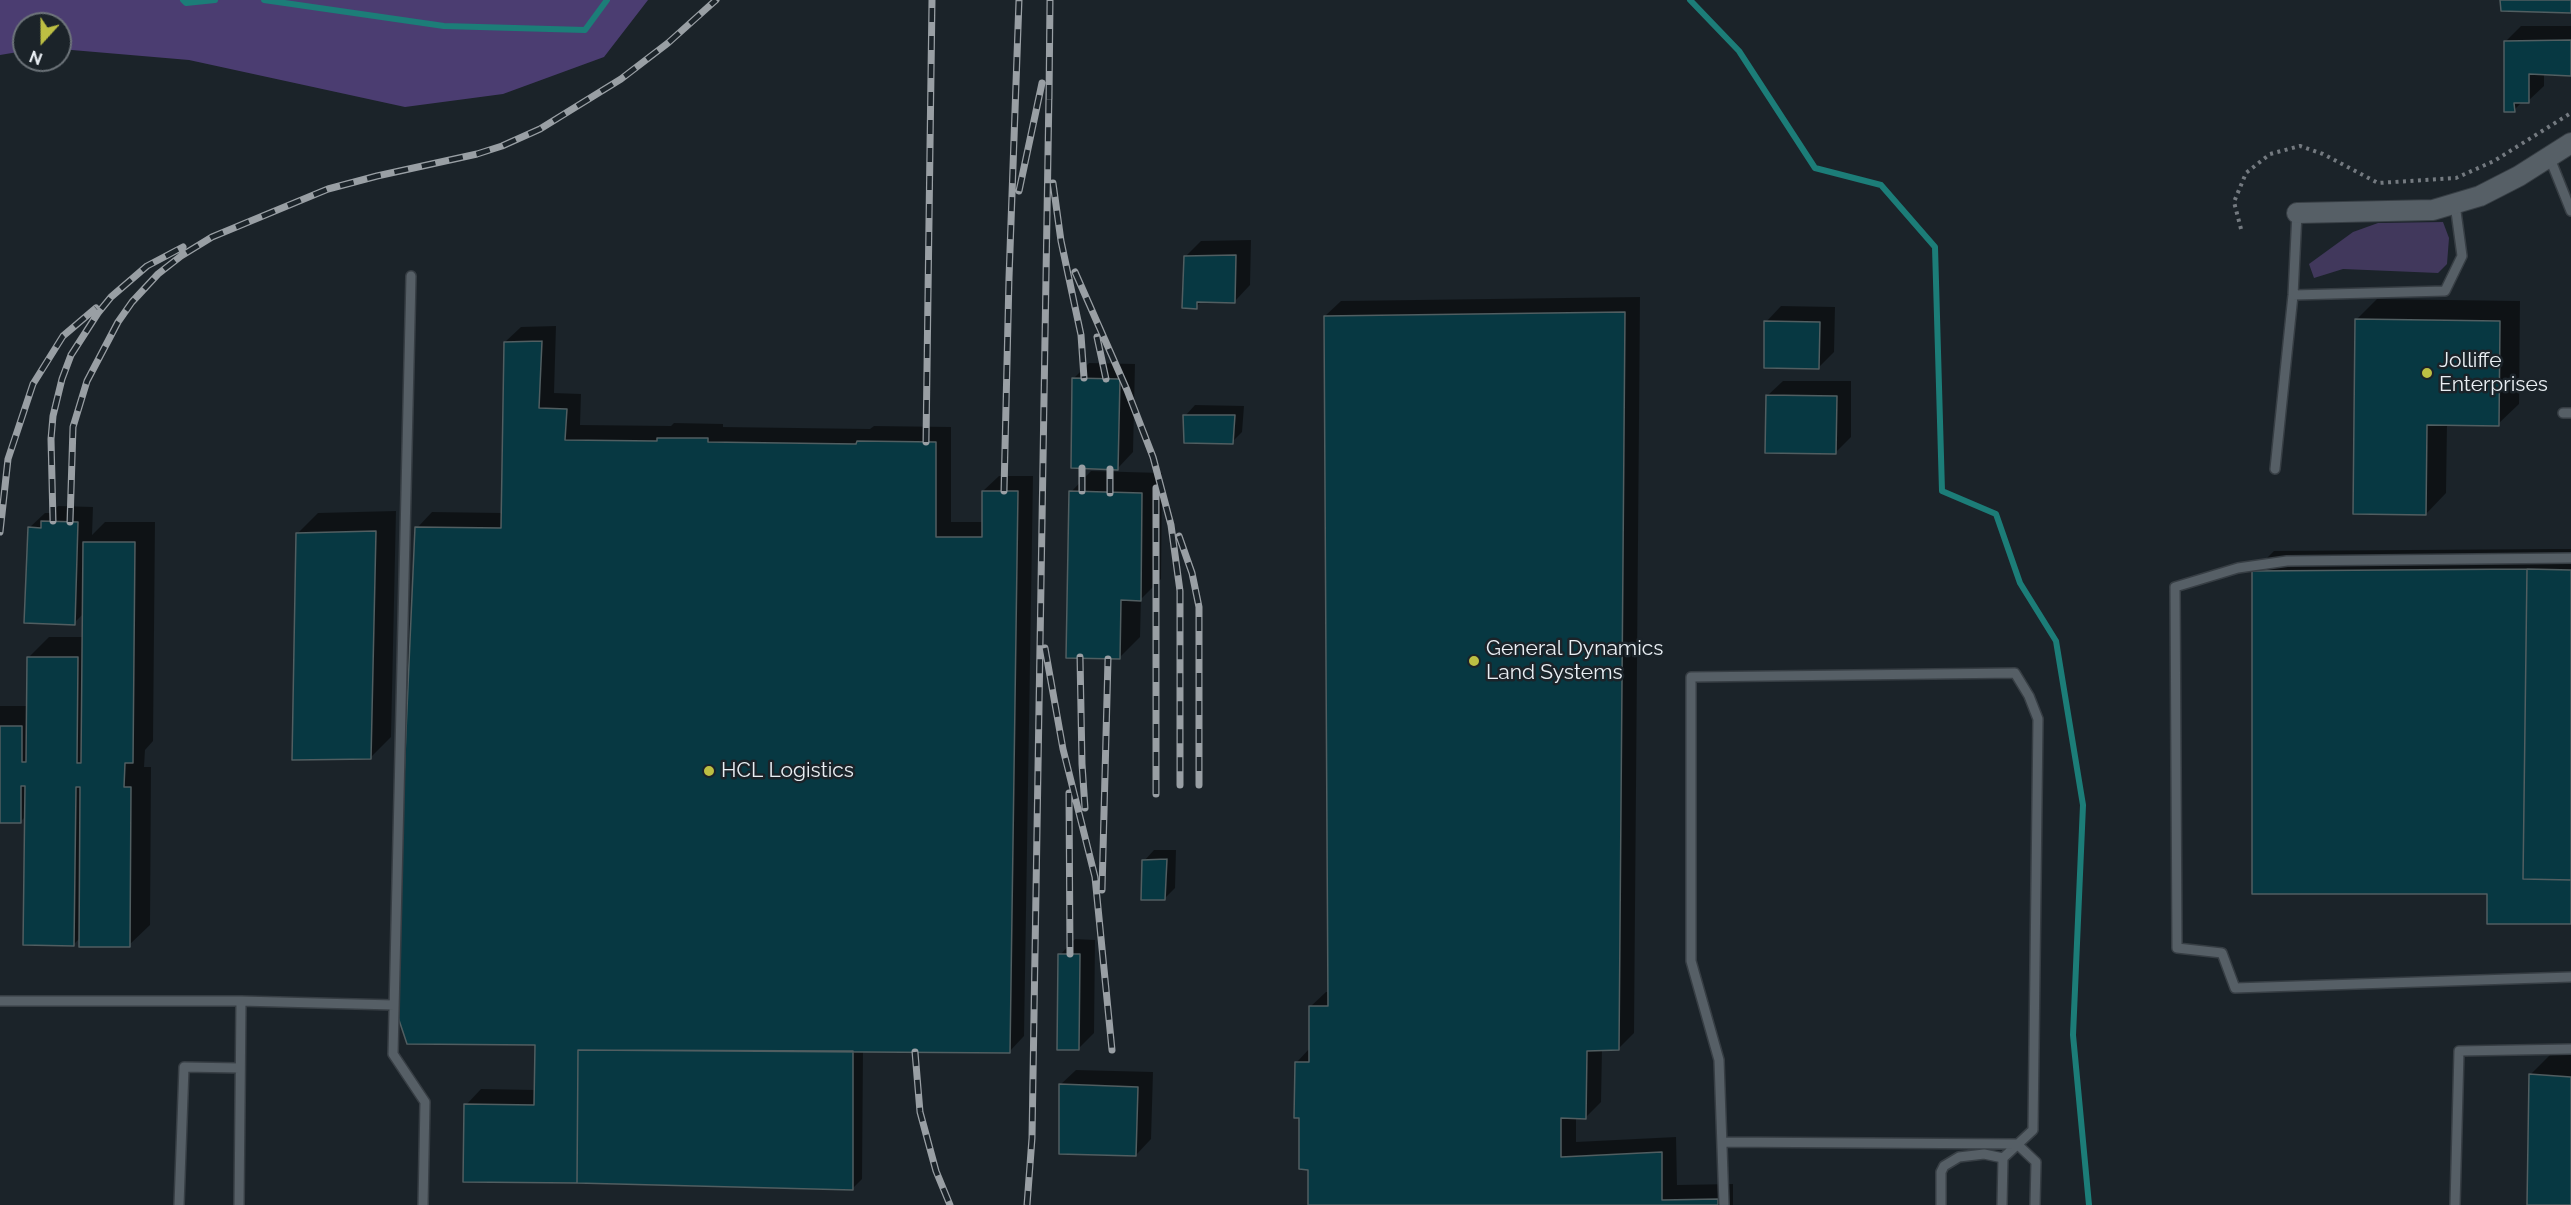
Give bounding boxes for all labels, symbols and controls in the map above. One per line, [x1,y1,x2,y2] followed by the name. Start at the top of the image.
[12,12,72,72] north arrow
[27,46,45,68] text: N
[2439,348,2548,398] place label: Jolliffe Enterprises
[2420,366,2434,380] marker: Jolliffe Enterprises
[1486,636,1663,686] place label: General Dynamics Land Systems
[1467,654,1481,668] marker: General Dynamics Land Systems
[721,758,854,784] place label: HCL Logistics
[702,764,716,778] marker: HCL Logistics

